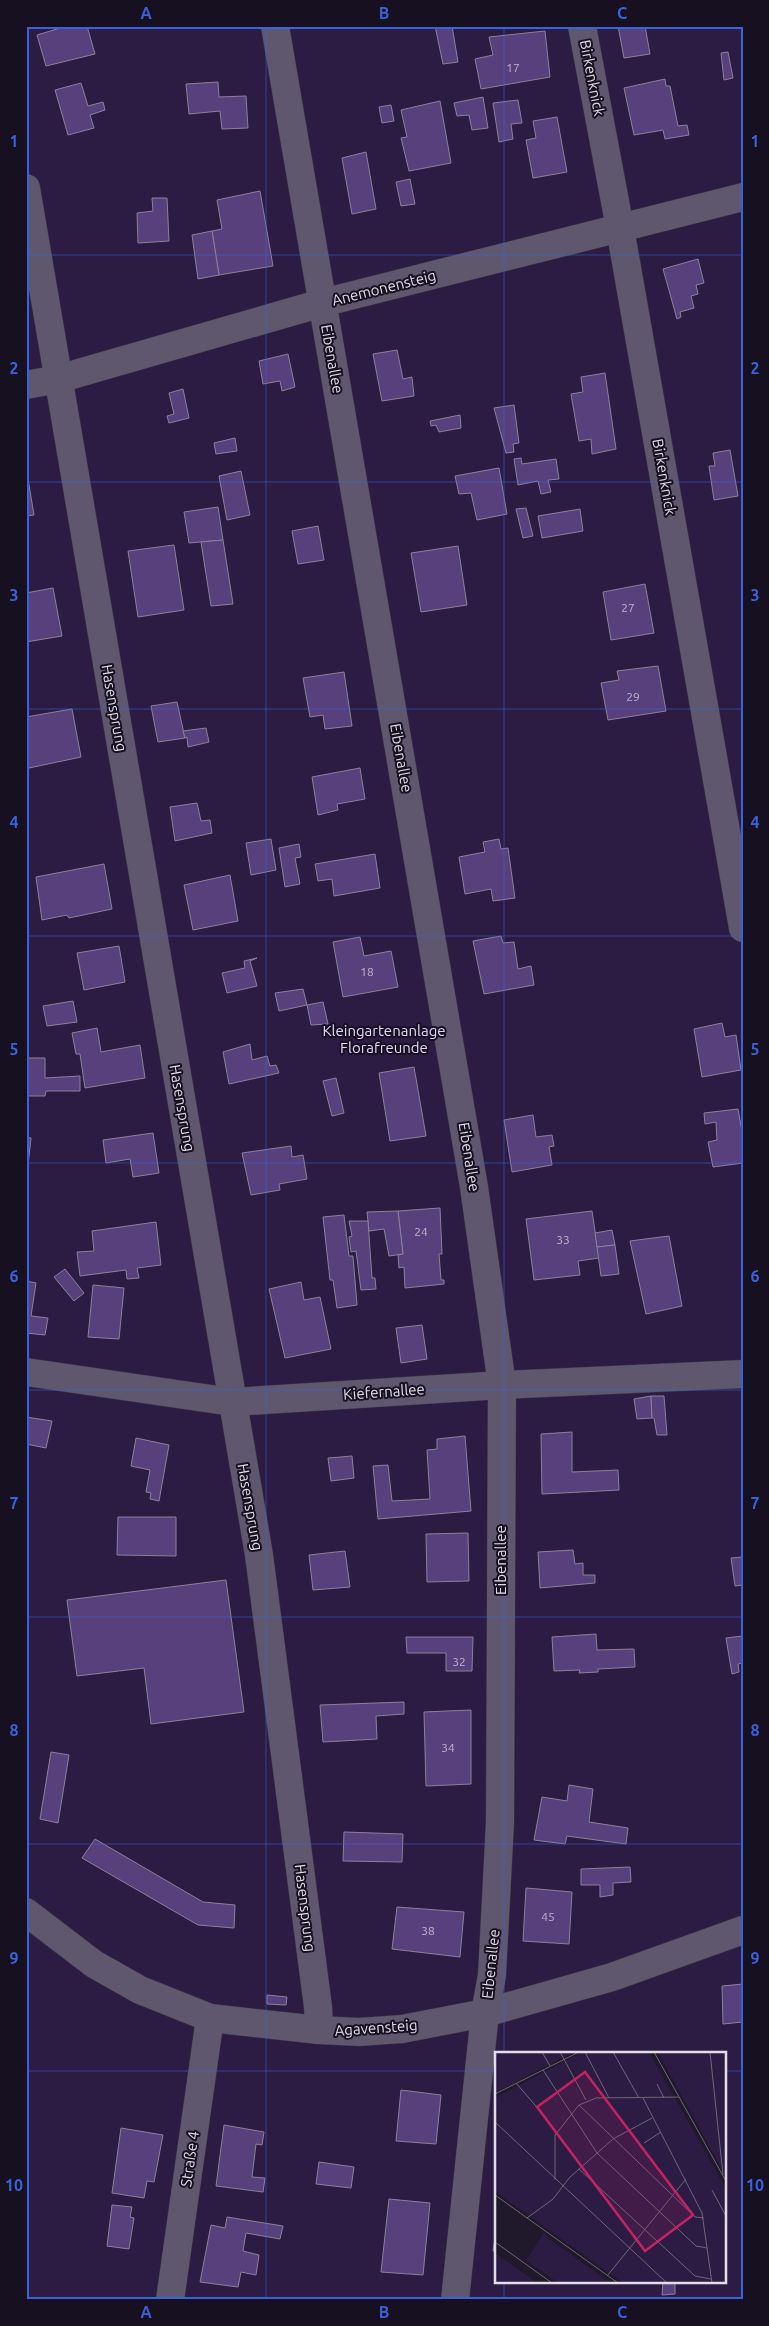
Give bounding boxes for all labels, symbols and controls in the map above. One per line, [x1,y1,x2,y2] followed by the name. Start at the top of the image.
[140,4,152,22] text: A
[379,4,389,22] text: B
[617,4,627,22] text: C
[577,38,608,118] street label: Birkenknick
[506,61,520,74] house number: 17
[9,132,19,150] text: 1
[750,132,760,150] text: 1
[330,266,438,309] street label: Anemonensteig
[318,323,347,395] street label: Eibenallee
[9,359,19,377] text: 2
[750,359,760,377] text: 2
[649,437,680,517] street label: Birkenknick
[9,586,19,604] text: 3
[750,586,760,604] text: 3
[621,601,635,614] house number: 27
[98,663,131,753] street label: Hasensprung
[626,690,640,703] house number: 29
[387,722,416,794] street label: Eibenallee
[9,813,19,831] text: 4
[750,813,760,831] text: 4
[360,965,374,978] house number: 18
[322,1022,446,1056] park label: Kleingartenanlage Florafreunde
[9,1040,19,1058] text: 5
[750,1040,760,1058] text: 5
[166,1063,199,1153] street label: Hasensprung
[456,1121,483,1193] street label: Eibenallee
[414,1225,428,1238] house number: 24
[556,1233,570,1246] house number: 33
[9,1267,19,1285] text: 6
[750,1267,760,1285] text: 6
[343,1380,425,1403] street label: Kiefernallee
[234,1462,267,1552] street label: Hasensprung
[9,1494,19,1512] text: 7
[750,1494,760,1512] text: 7
[492,1525,509,1595] street label: Eibenallee
[452,1655,466,1668] house number: 32
[9,1721,19,1739] text: 8
[750,1721,760,1739] text: 8
[441,1741,455,1754] house number: 34
[292,1863,319,1953] street label: Hasensprung
[541,1910,555,1923] house number: 45
[421,1924,435,1937] house number: 38
[478,1928,503,2000] street label: Eibenallee
[9,1949,19,1967] text: 9
[750,1949,760,1967] text: 9
[334,2016,418,2039] street label: Agavensteig
[495,2052,726,2284] inset map
[177,2130,202,2188] street label: Straße 4
[5,2176,23,2194] text: 10
[746,2176,764,2194] text: 10
[140,2303,152,2321] text: A
[379,2303,389,2321] text: B
[617,2303,627,2321] text: C

